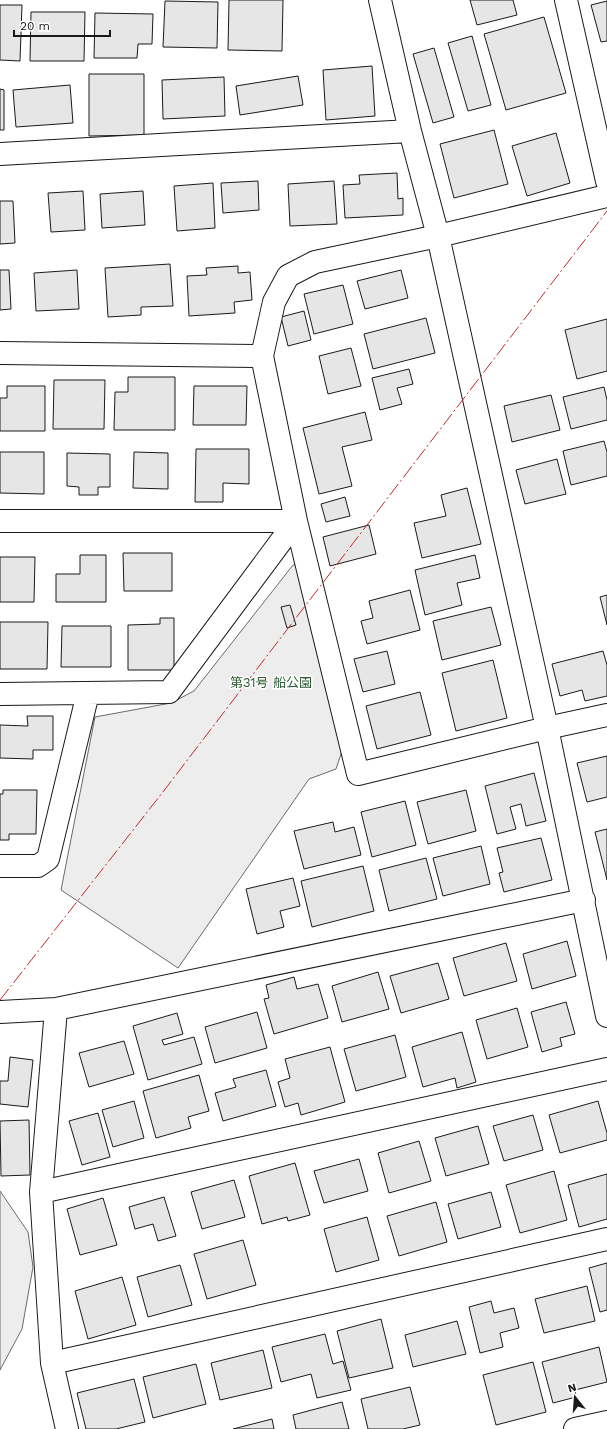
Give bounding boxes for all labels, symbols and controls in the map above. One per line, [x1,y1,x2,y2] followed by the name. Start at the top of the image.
[14,12,110,38] scale bar
[20,19,50,33] text: 20 m
[230,675,312,690] park label: 第31号 船公園
[555,1377,595,1417] north arrow
[566,1381,578,1395] text: N

